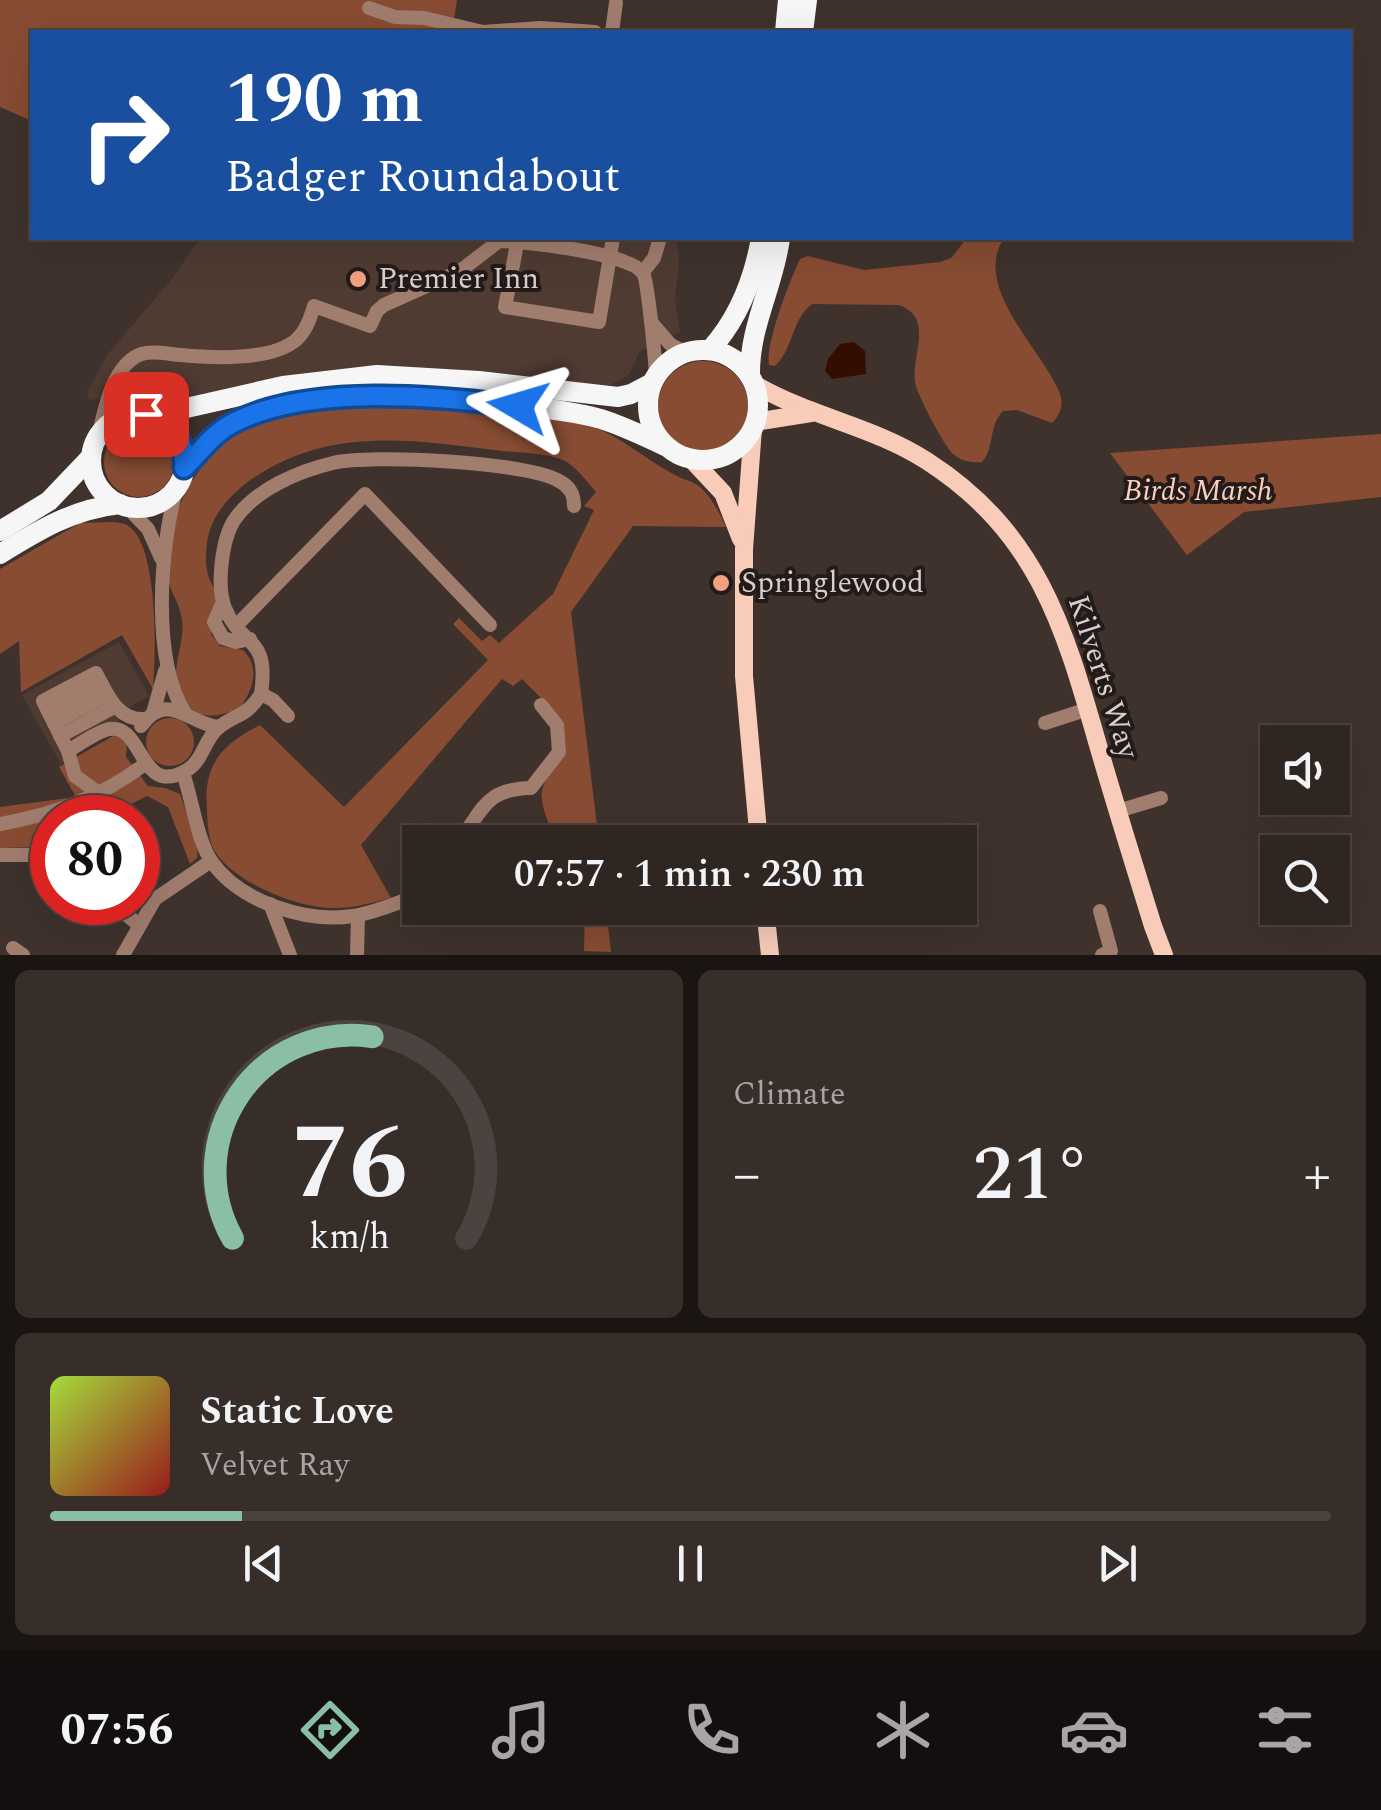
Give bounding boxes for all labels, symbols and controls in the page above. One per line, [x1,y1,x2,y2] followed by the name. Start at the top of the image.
[225,47,423,153] text: 190 m
[60,70,190,200] icon: right
[225,143,620,212] text: Badger Roundabout
[378,256,539,302] place label: Premier Inn
[347,268,369,290] marker: Premier Inn
[466,354,570,458] position arrow
[104,372,189,457] pin
[119,387,174,442] icon: arrive
[1123,468,1273,514] park label: Birds Marsh
[741,560,924,606] place label: Springlewood
[710,572,732,594] marker: Springlewood
[1055,589,1152,766] street label: Kilverts Way
[1260,725,1350,925] map controls
[1260,725,1350,815] button: sound
[30,795,160,925] speed limit sign: 80
[1260,835,1350,925] button: search
[514,846,865,904] text: 07:57 · 1 min · 230 m
[733,1070,845,1119] text: Climate
[291,1086,407,1244] text: 76
[973,1119,1091,1233] text: 21°
[733,1134,761,1217] text: −
[1303,1134,1331,1217] text: +
[309,1210,389,1265] text: km/h
[200,1383,394,1441] text: Static Love
[200,1441,349,1490] text: Velvet Ray
[236,1536,291,1591] icon: previous
[663,1536,718,1591] icon: pause
[1090,1536,1145,1591] icon: next
[295,1695,365,1765] icon: directions
[486,1695,556,1765] icon: music
[677,1695,747,1765] icon: phone
[868,1695,938,1765] icon: climate
[1059,1695,1129,1765] icon: car
[1250,1695,1320,1765] icon: filters
[61,1696,174,1765] text: 07:56

